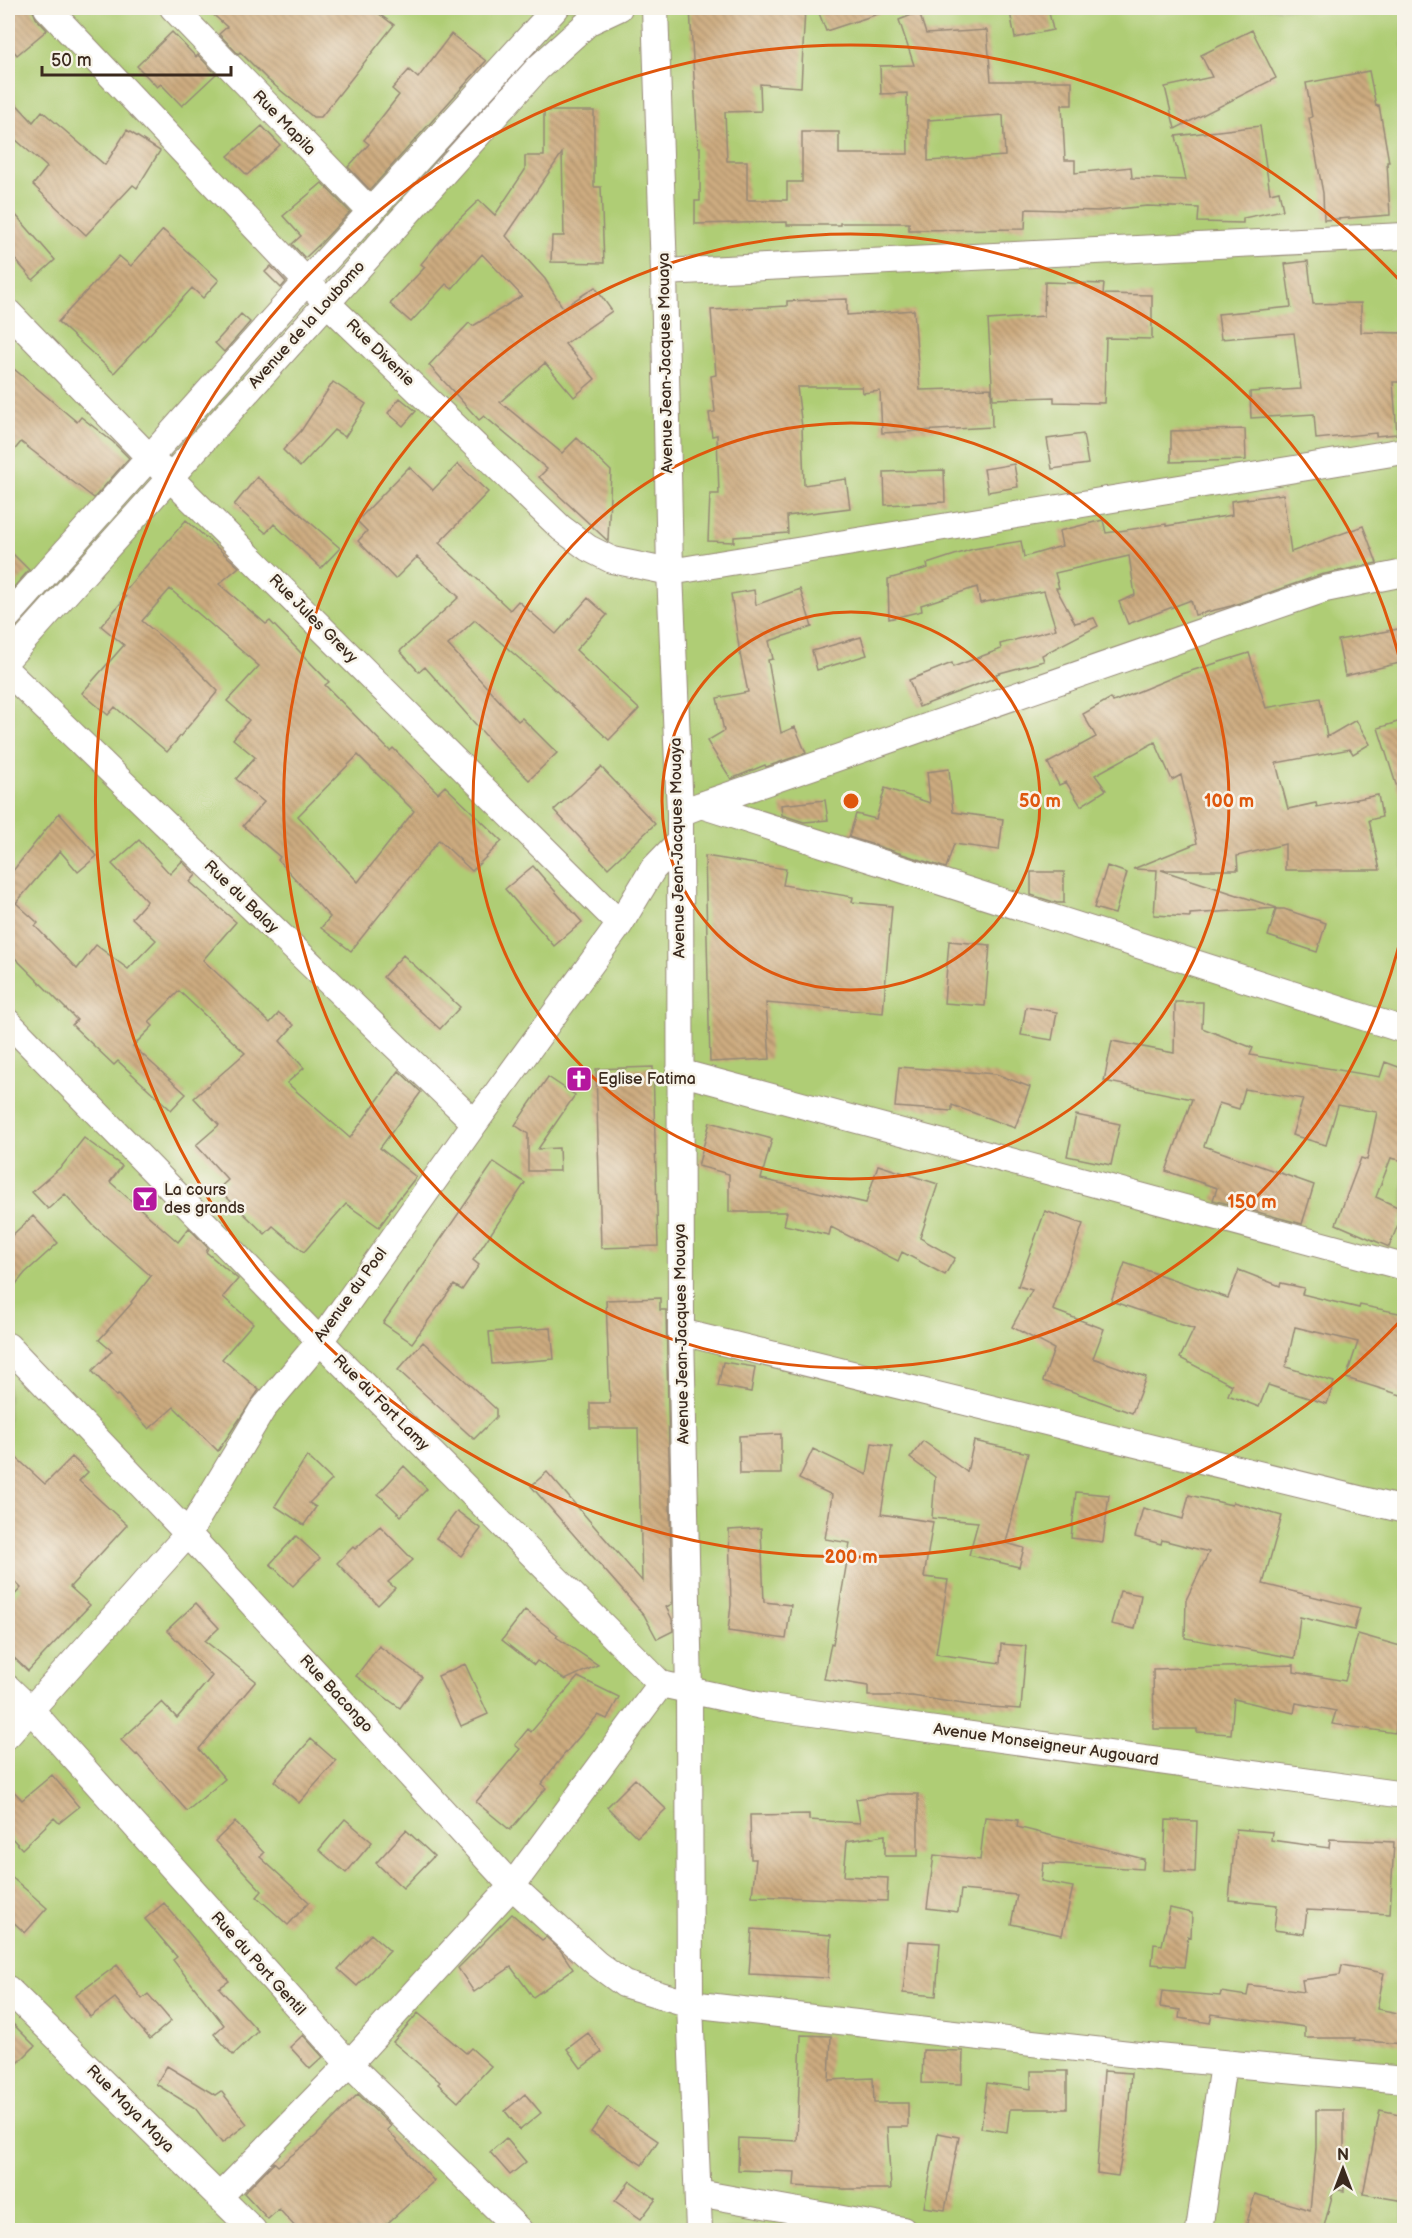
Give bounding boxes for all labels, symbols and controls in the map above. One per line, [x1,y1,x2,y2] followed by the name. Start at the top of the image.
[42,39,231,77] scale bar
[51,50,92,71] text: 50 m
[249,87,319,159] street label: Rue Mapila
[655,252,677,474] street label: Avenue Jean-Jacques Mouaya
[245,257,369,393] street label: Avenue de la Loubomo
[342,316,419,391] street label: Rue Divenie
[265,571,362,668] street label: Rue Jules Grevy
[667,737,689,959] street label: Avenue Jean-Jacques Mouaya
[841,791,861,811] centre of rings
[1019,791,1061,812] text: 50 m
[1204,791,1254,812] text: 100 m
[200,857,283,938] street label: Rue du Balay
[564,1064,594,1094] church icon: Eglise Fatima
[598,1070,696,1089] place label: Eglise Fatima
[164,1181,245,1218] place label: La cours des grands
[130,1184,160,1214] bar icon: La cours des grands
[1227,1192,1277,1213] text: 150 m
[671,1223,693,1445] street label: Avenue Jean-Jacques Mouaya
[311,1244,391,1346] street label: Avenue du Pool
[329,1351,434,1456] street label: Rue du Fort Lamy
[824,1547,878,1568] text: 200 m
[295,1651,377,1737] street label: Rue Bacongo
[932,1720,1160,1770] street label: Avenue Monseigneur Augouard
[206,1908,310,2020] street label: Rue du Port Gentil
[82,2061,178,2157] street label: Rue Maya Maya
[1313,2139,1373,2199] north arrow
[1337,2146,1349,2165] text: N

